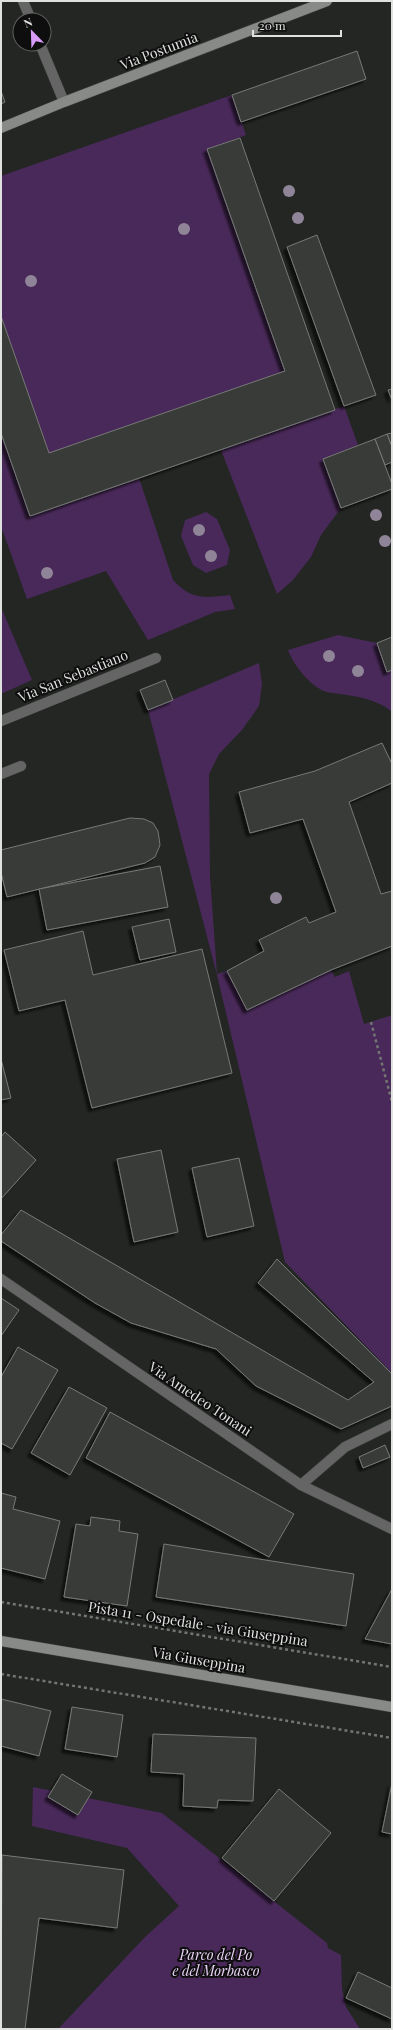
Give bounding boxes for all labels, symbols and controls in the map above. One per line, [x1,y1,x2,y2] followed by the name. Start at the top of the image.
[12,12,52,52] north arrow
[253,12,341,38] scale bar
[21,14,35,31] text: N
[259,17,286,33] text: 20 m
[116,27,200,74] street label: Via Postumia
[14,645,131,707] street label: Via San Sebastiano
[144,1357,255,1440] street label: Via Amedeo Tonani
[87,1597,309,1650] street label: Pista 11 - Ospedale - via Giuseppina
[150,1642,247,1677] street label: Via Giuseppina
[172,1945,260,1980] park label: Parco del Po e del Morbasco

